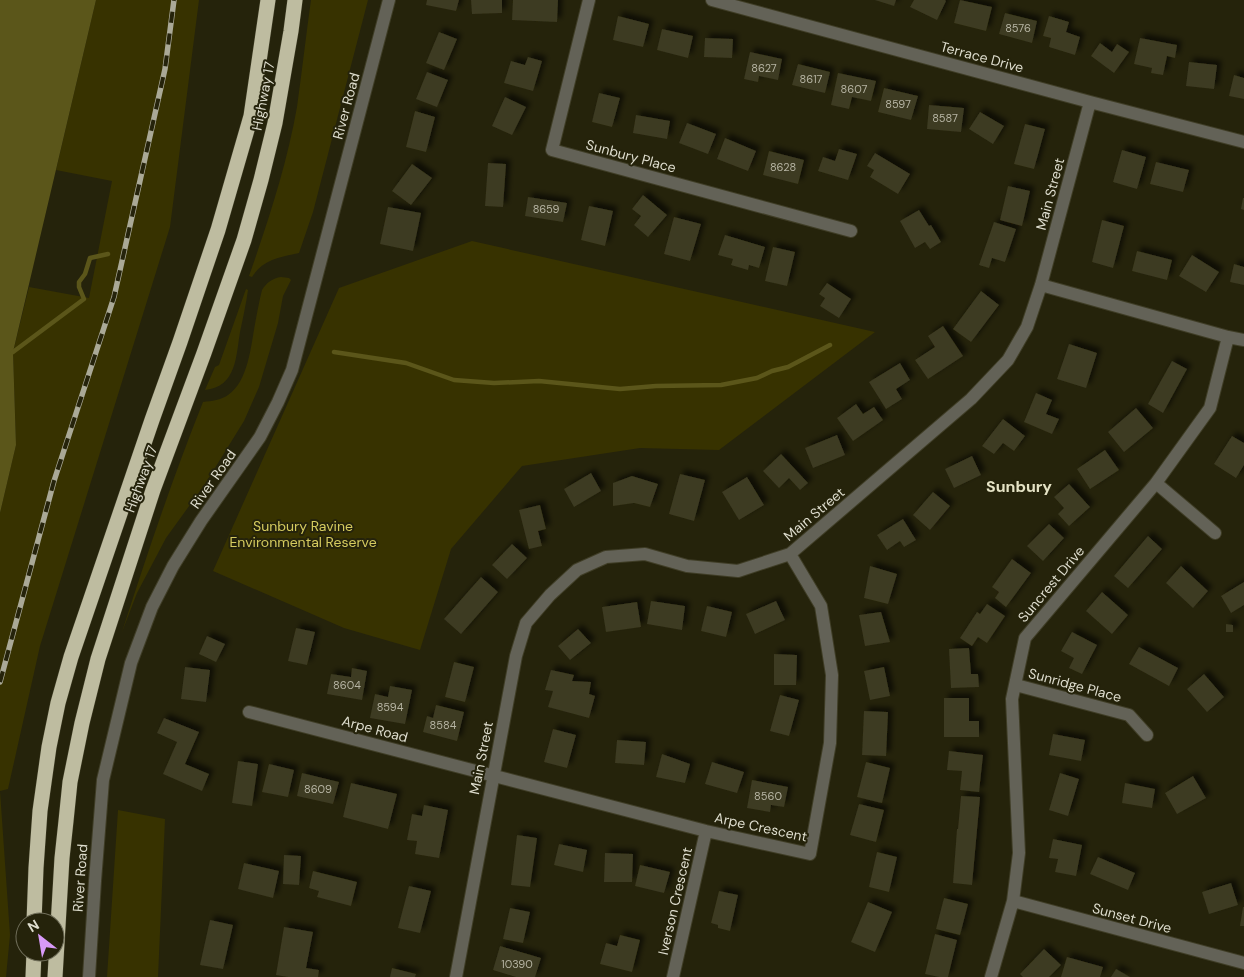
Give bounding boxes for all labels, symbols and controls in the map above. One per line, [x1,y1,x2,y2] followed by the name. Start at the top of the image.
[1005,21,1031,35] house number: 8576
[938,37,1026,77] street label: Terrace Drive
[247,60,279,132] street label: Highway 17
[751,61,777,75] house number: 8627
[328,71,364,141] street label: River Road
[800,72,823,86] house number: 8617
[841,82,868,96] house number: 8607
[885,97,911,111] house number: 8597
[932,111,958,125] house number: 8587
[584,135,678,177] street label: Sunbury Place
[1032,156,1068,232] street label: Main Street
[770,160,796,174] house number: 8628
[533,202,559,216] house number: 8659
[121,443,161,515] street label: Highway 17
[186,446,240,512] street label: River Road
[986,476,1052,497] district label: Sunbury
[780,483,848,545] street label: Main Street
[229,517,377,551] park label: Sunbury Ravine Environmental Reserve
[1014,542,1088,626] street label: Suncrest Drive
[1027,664,1124,706] street label: Sunridge Place
[333,678,361,692] house number: 8604
[377,700,404,714] house number: 8594
[340,712,410,746] street label: Arpe Road
[430,718,457,732] house number: 8584
[465,720,497,796] street label: Main Street
[304,782,332,796] house number: 8609
[754,789,782,803] house number: 8560
[713,808,809,846] street label: Arpe Crescent
[69,843,91,913] street label: River Road
[654,845,696,957] street label: Iverson Crescent
[1090,899,1174,937] street label: Sunset Drive
[15,912,65,962] north arrow
[24,916,42,936] text: N
[501,957,533,971] house number: 10390

